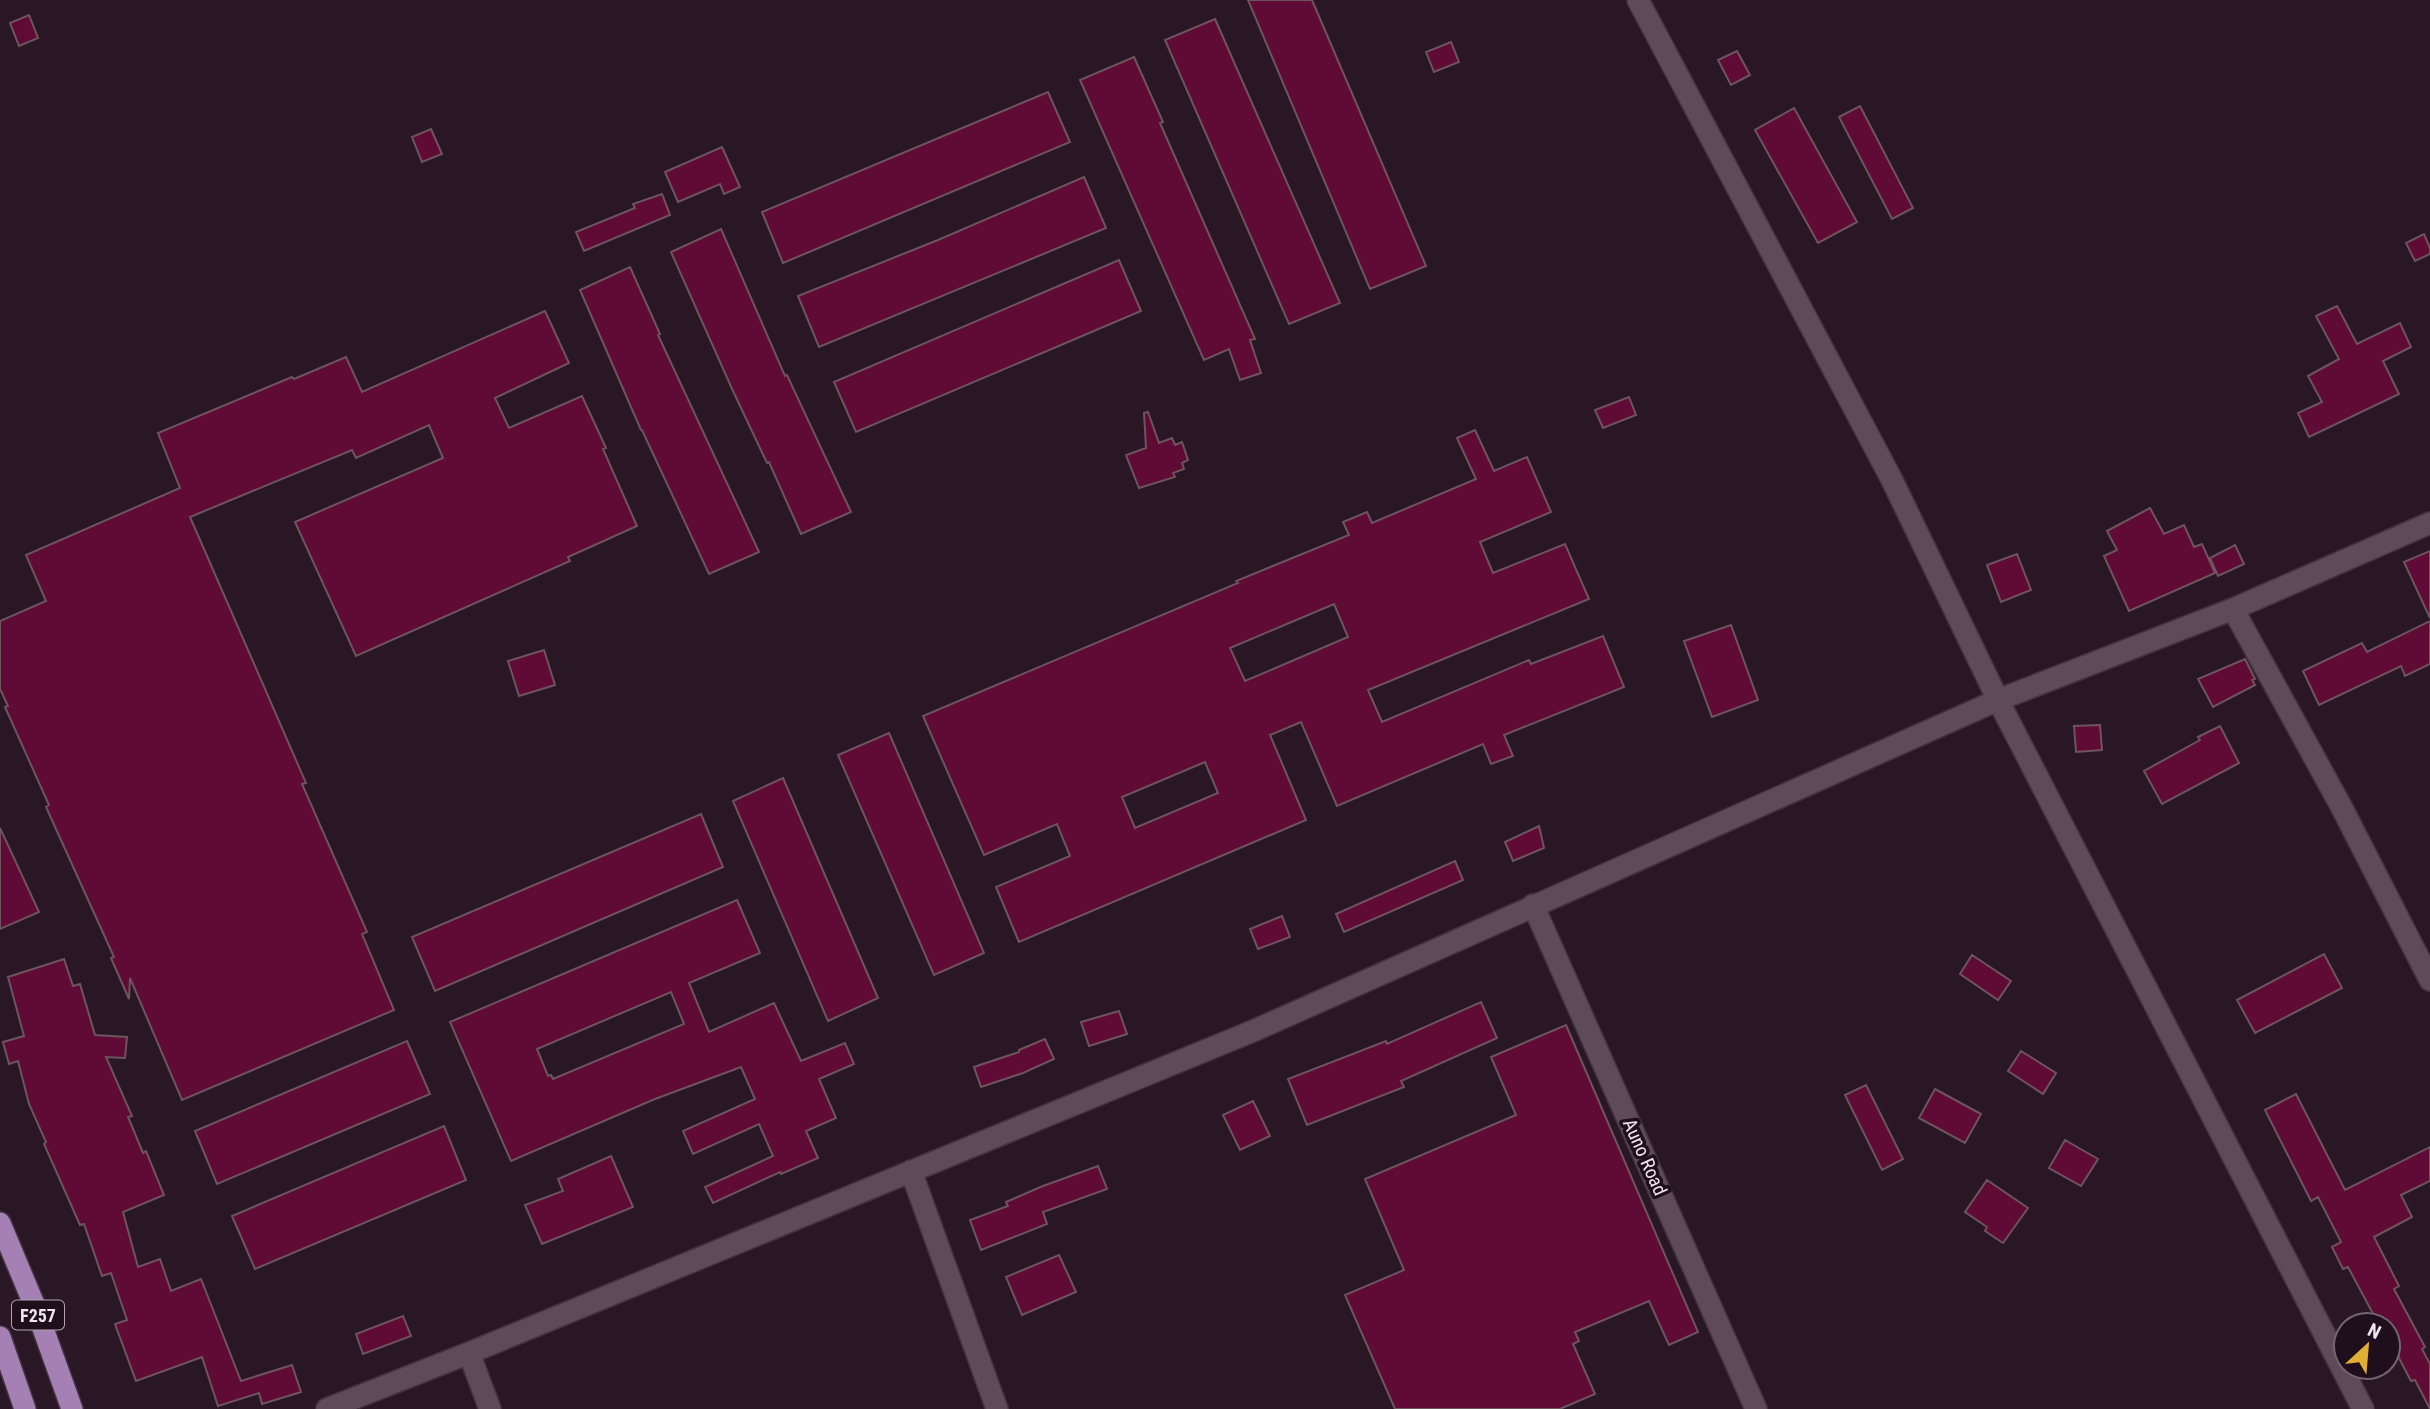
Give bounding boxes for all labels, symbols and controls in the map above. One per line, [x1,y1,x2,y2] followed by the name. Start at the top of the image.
[1618,1115,1672,1199] street label: Auno Road
[12,1300,64,1330] road number: F257
[2332,1311,2402,1381] north arrow
[2364,1318,2385,1344] text: N

